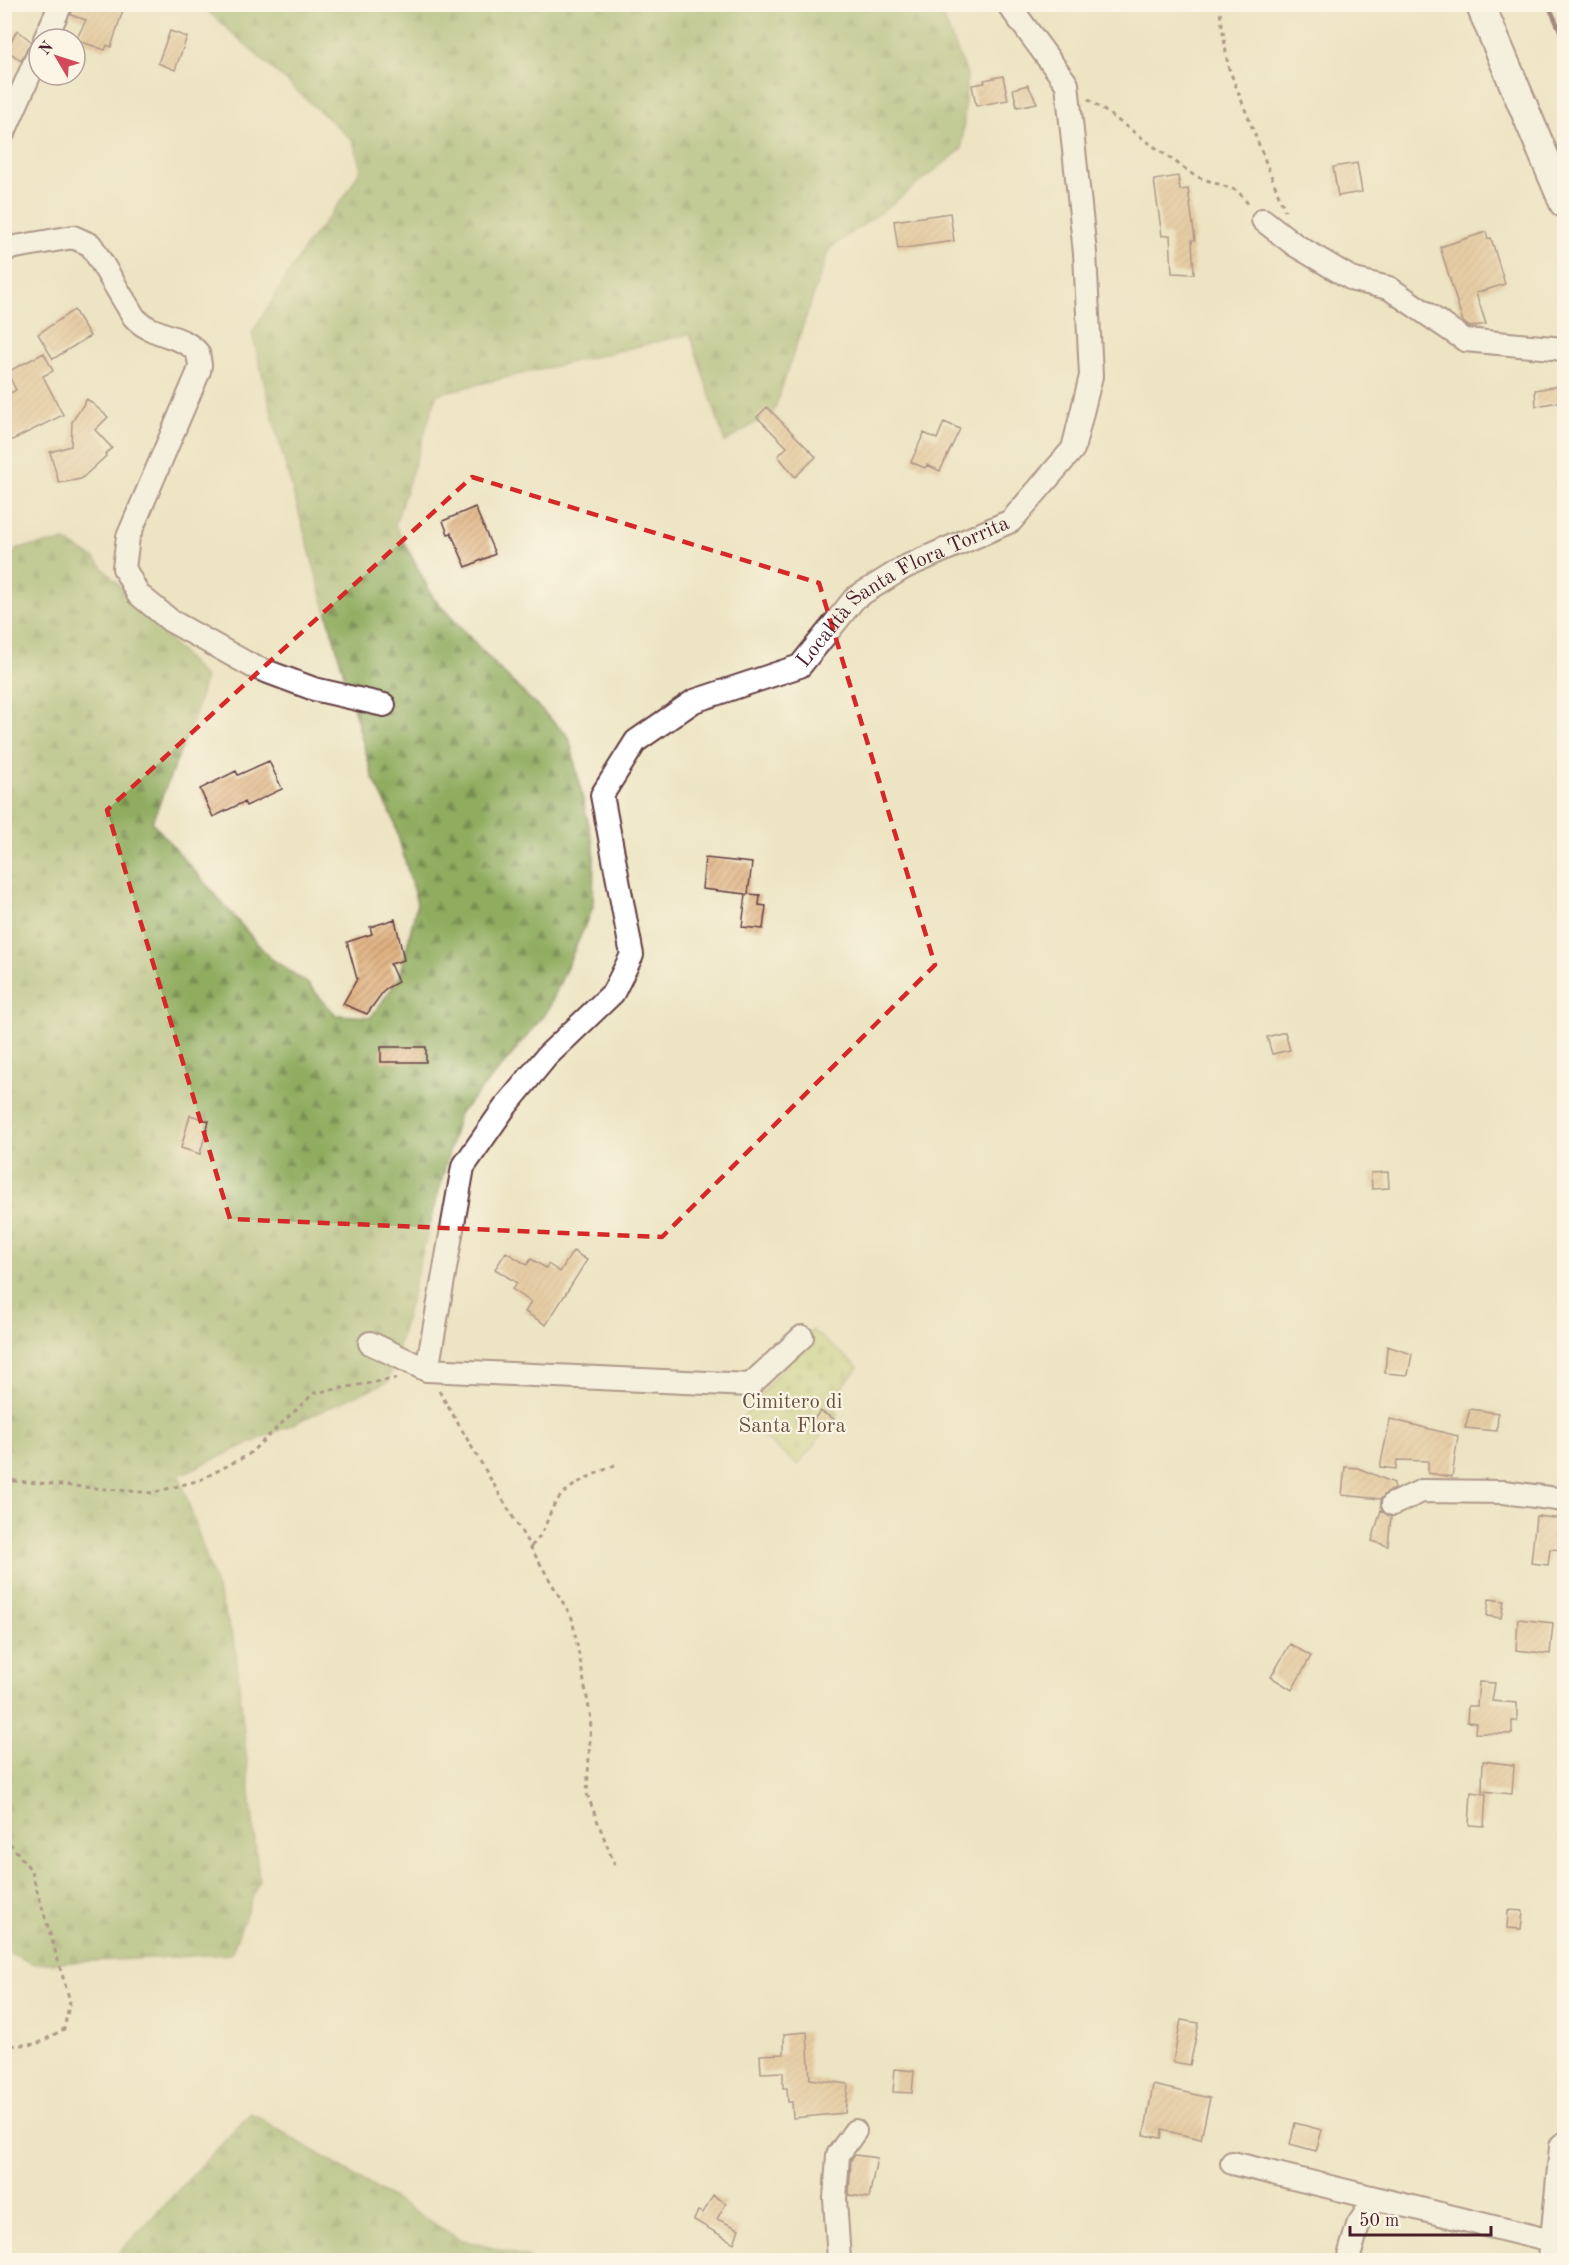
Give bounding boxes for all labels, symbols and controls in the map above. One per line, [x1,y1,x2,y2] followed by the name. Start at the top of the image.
[27,27,87,87] north arrow
[37,38,57,59] text: N
[793,513,1012,671] street label: Località Santa Flora Torrita
[738,1392,846,1437] park label: Cimitero di Santa Flora
[1350,2199,1491,2237] scale bar
[1359,2212,1399,2230] text: 50 m

